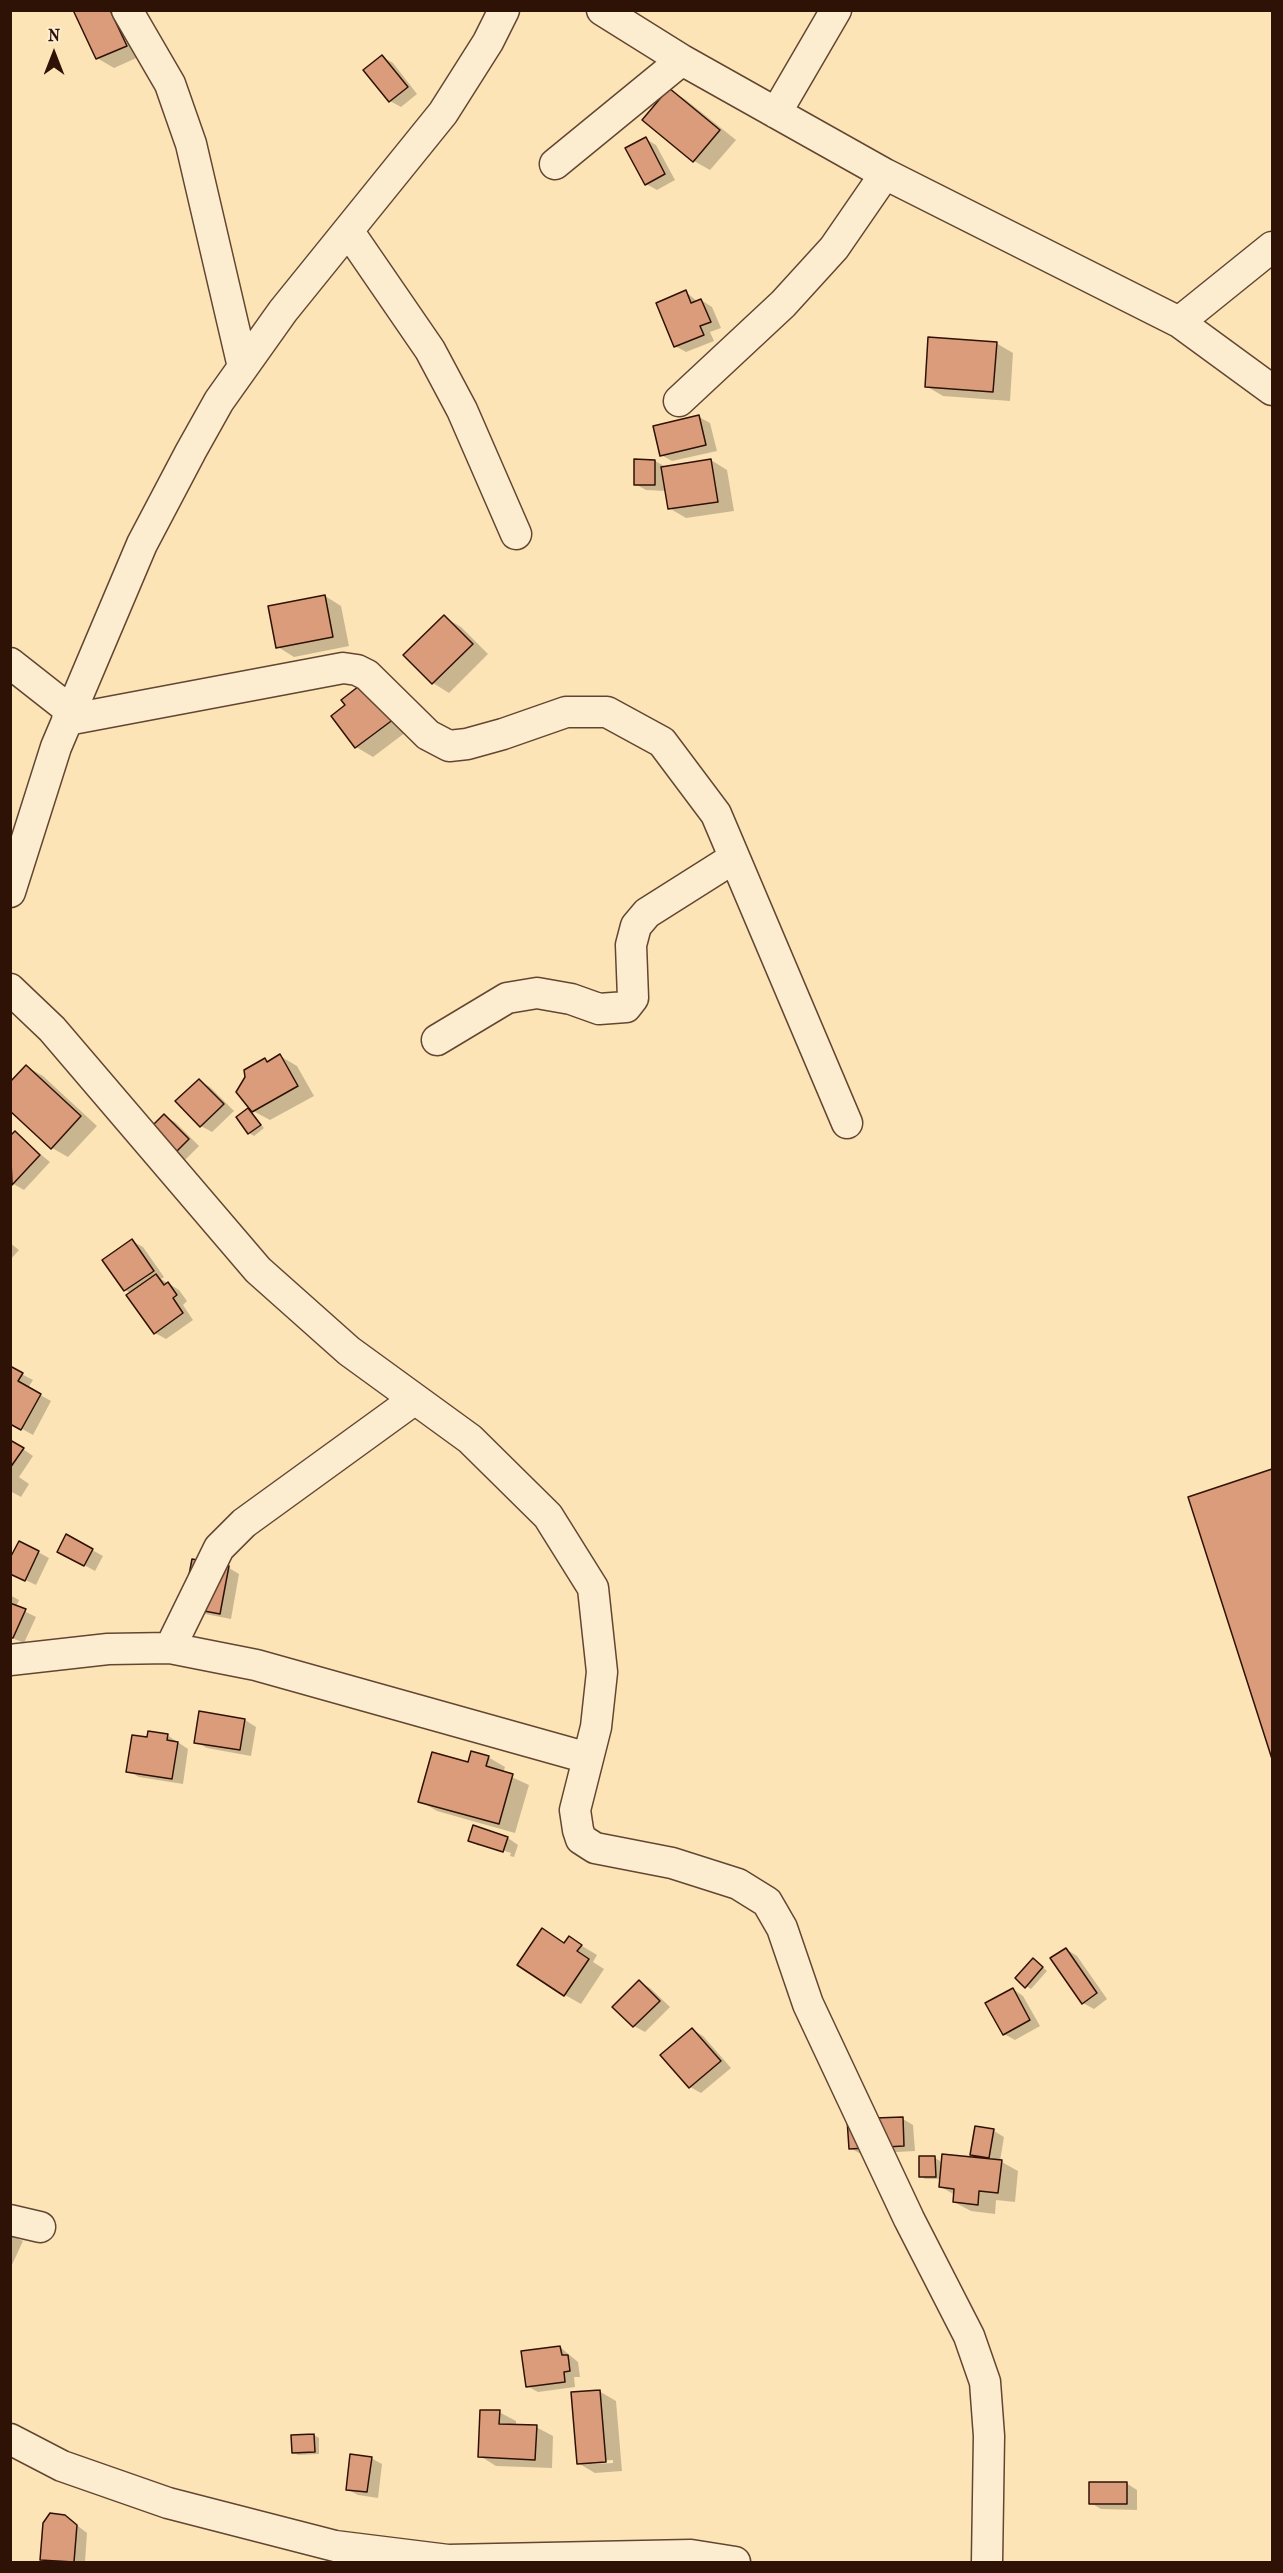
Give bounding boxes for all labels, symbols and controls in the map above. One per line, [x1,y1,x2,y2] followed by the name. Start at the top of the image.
[24,24,84,84] north arrow
[48,26,60,45] text: N

